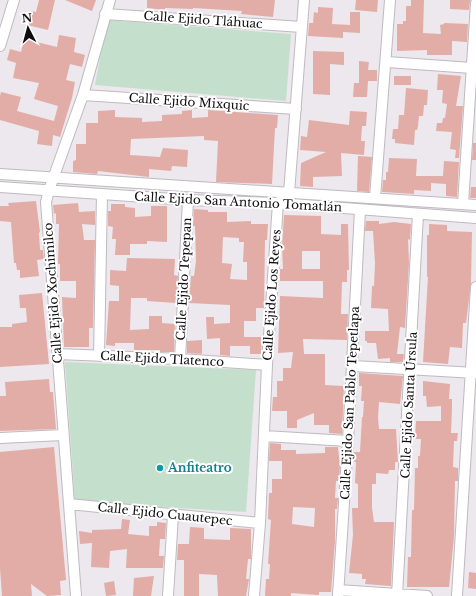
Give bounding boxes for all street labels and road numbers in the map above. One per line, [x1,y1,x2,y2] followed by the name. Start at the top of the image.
[143,8,264,31] street label: Calle Ejido Tláhuac
[128,90,250,113] street label: Calle Ejido Mixquic
[134,189,342,214] street label: Calle Ejido San Antonio Tomatlán
[173,217,194,341] street label: Calle Ejido Tepepan
[40,222,65,364] street label: Calle Ejido Xochimilco
[259,229,284,361] street label: Calle Ejido Los Reyes
[337,305,362,500] street label: Calle Ejido San Pablo Tepetlapa
[396,331,420,479] street label: Calle Ejido Santa Úrsula
[100,348,224,369] street label: Calle Ejido Tlatenco
[97,499,234,528] street label: Calle Ejido Cuautepec

